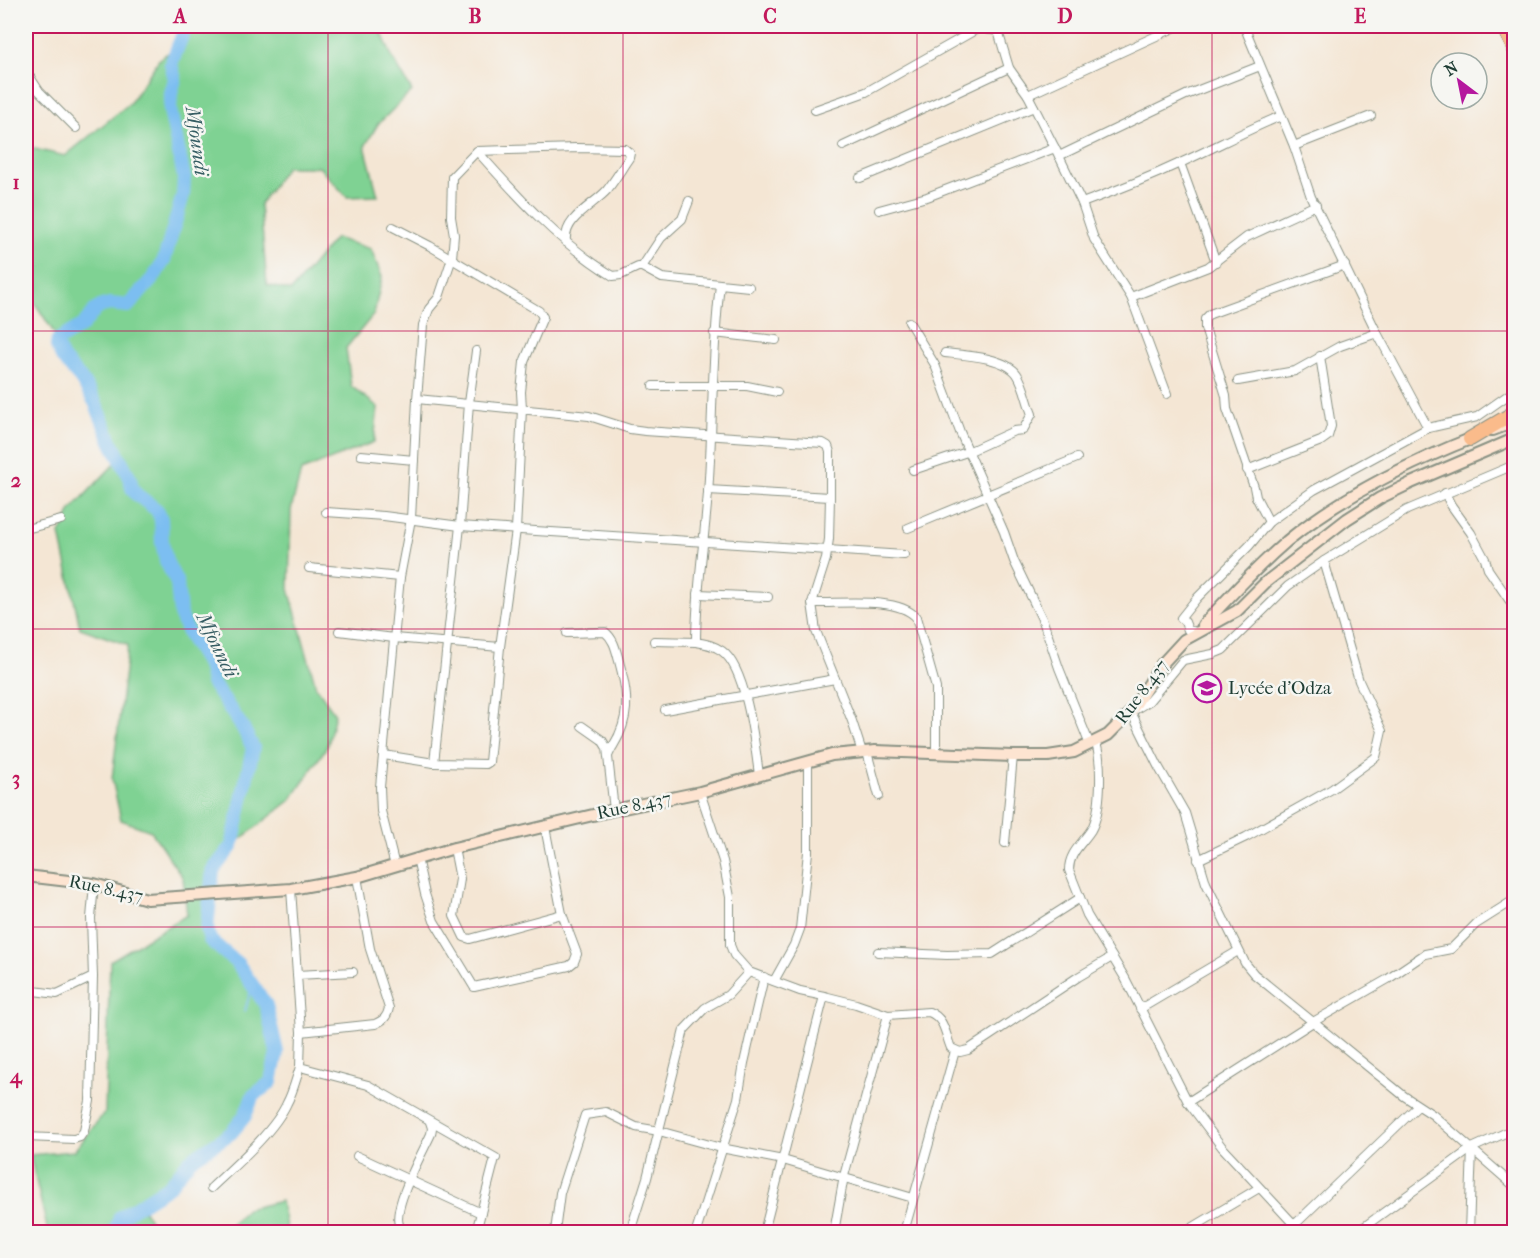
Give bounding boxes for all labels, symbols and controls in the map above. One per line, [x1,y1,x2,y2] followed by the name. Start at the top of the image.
[172,5,188,28] text: A
[468,5,482,28] text: B
[763,5,777,28] text: C
[1057,5,1073,28] text: D
[1354,5,1366,28] text: E
[1429,51,1489,111] north arrow
[1441,57,1462,80] text: N
[180,103,213,178] water label: Mfoundi
[12,171,20,194] text: 1
[11,469,21,492] text: 2
[191,607,243,683] water label: Mfoundi
[1111,655,1173,728] street label: Rue 8.437
[1191,672,1223,704] school or university icon: Lycée d'Odza
[1228,678,1332,699] place label: Lycée d'Odza
[12,767,20,790] text: 3
[595,788,673,824] street label: Rue 8.437
[67,871,145,907] street label: Rue 8.437
[9,1065,23,1089] text: 4

